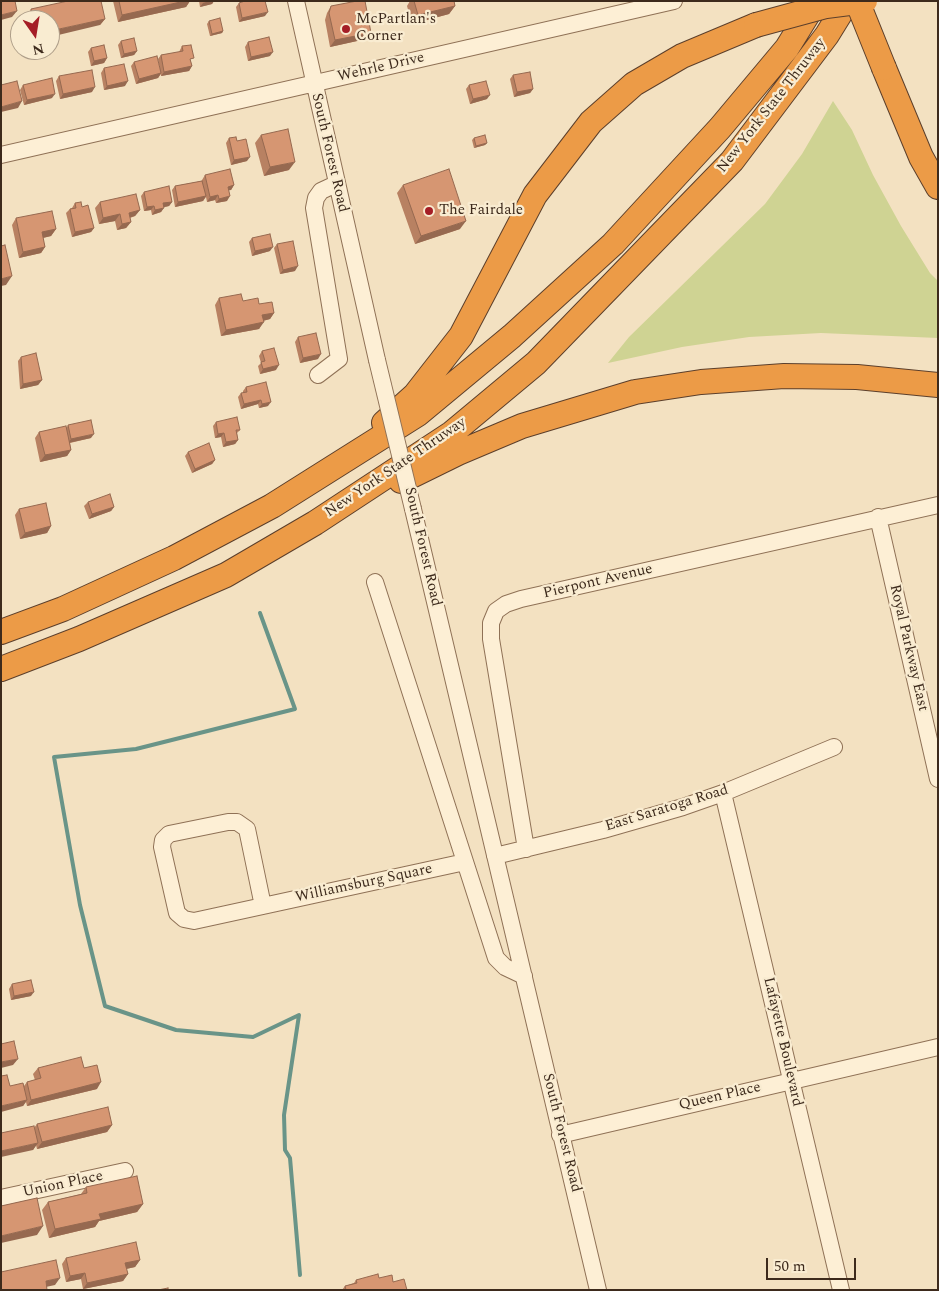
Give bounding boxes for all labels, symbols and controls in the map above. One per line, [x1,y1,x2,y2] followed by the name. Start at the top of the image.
[10,10,60,60] north arrow
[356,11,436,46] place label: McPartlan's Corner
[340,23,352,35] marker: McPartlan's Corner
[714,35,830,177] street label: New York State Thruway
[30,38,46,61] text: N
[336,49,426,87] street label: Wehrle Drive
[307,92,351,214] street label: South Forest Road
[439,202,523,220] place label: The Fairdale
[423,205,435,217] marker: The Fairdale
[322,414,470,522] street label: New York State Thruway
[400,486,444,608] street label: South Forest Road
[542,561,654,603] street label: Pierpont Avenue
[885,583,931,713] street label: Royal Parkway East
[603,782,731,836] street label: East Saratoga Road
[294,861,434,907] street label: Williamsburg Square
[758,976,806,1108] street label: Lafayette Boulevard
[538,1072,584,1194] street label: South Forest Road
[677,1079,763,1115] street label: Queen Place
[21,1168,105,1202] street label: Union Place
[769,1248,859,1280] scale bar
[774,1255,806,1278] text: 50 m

